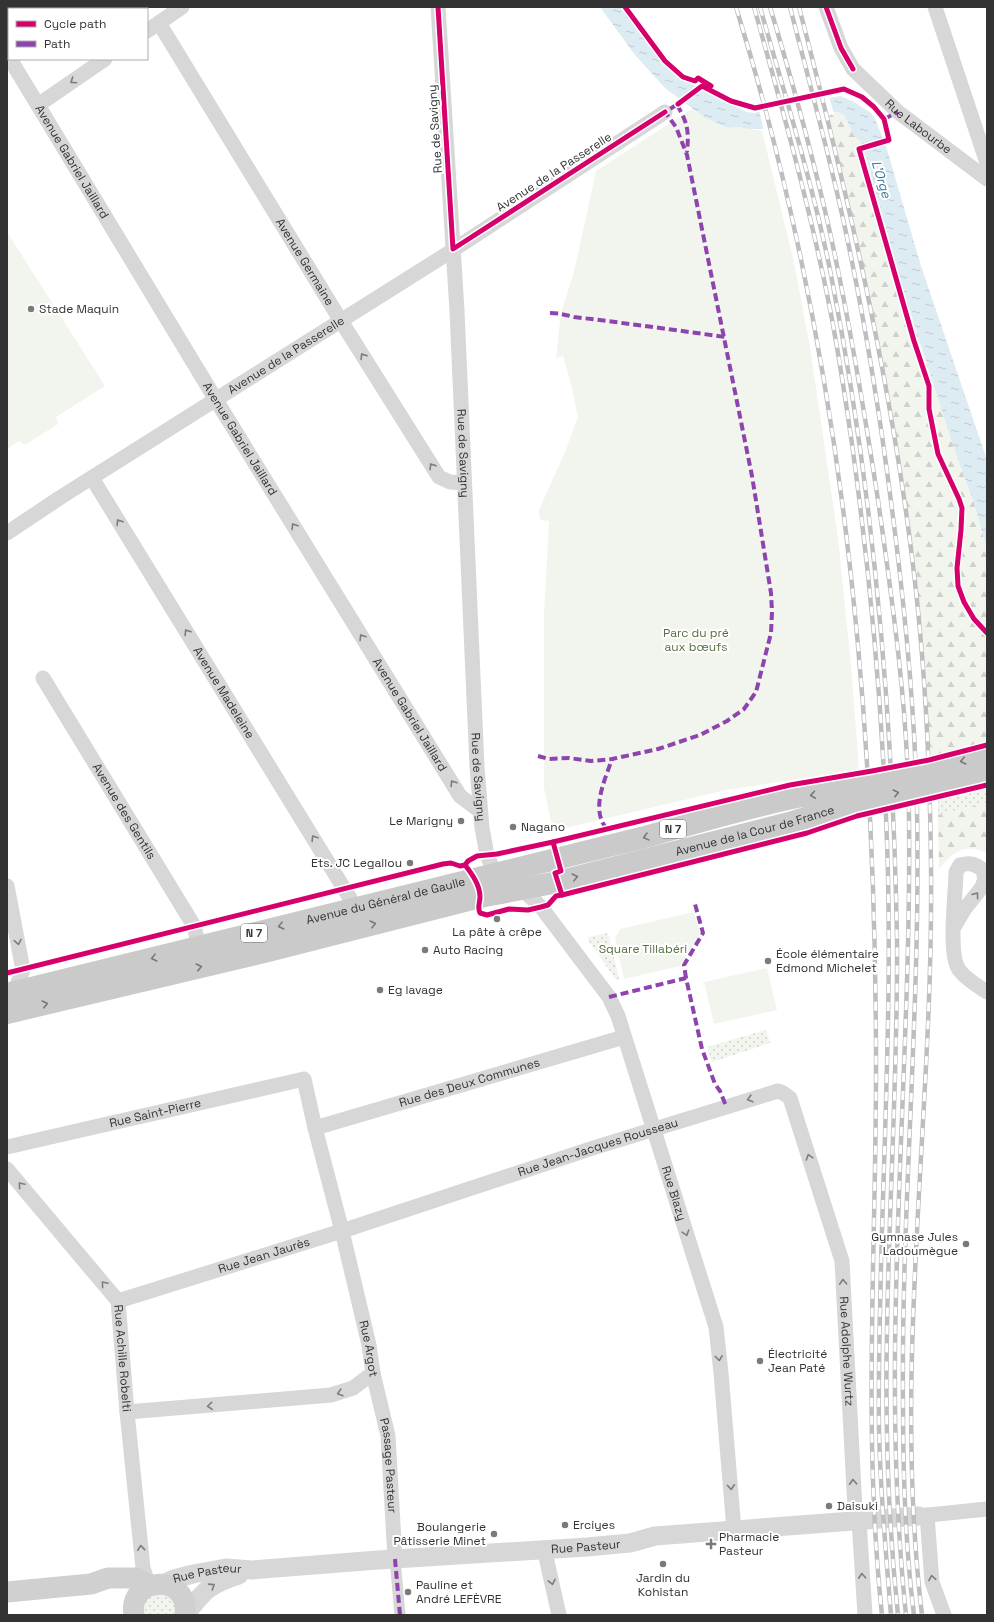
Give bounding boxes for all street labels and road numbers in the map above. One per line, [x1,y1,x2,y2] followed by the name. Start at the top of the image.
[424,84,446,174] street label: Rue de Savigny
[881,96,955,158] street label: Rue Labourbe
[32,102,113,222] street label: Avenue Gabriel Jaillard
[493,129,615,215] street label: Avenue de la Passerelle
[272,215,338,309] street label: Avenue Germaine
[225,313,347,398] street label: Avenue de la Passerelle
[199,379,281,498] street label: Avenue Gabriel Jaillard
[453,409,473,498] street label: Rue de Savigny
[190,644,258,742] street label: Avenue Madeleine
[369,655,451,774] street label: Avenue Gabriel Jaillard
[467,732,489,822] street label: Rue de Savigny
[89,760,160,862] street label: Avenue des Gentils
[674,802,836,860] street label: Avenue de la Cour de France
[660,820,686,838] road number: N 7
[304,874,467,928] street label: Avenue du Général de Gaulle
[241,924,267,942] road number: N 7
[397,1054,542,1111] street label: Rue des Deux Communes
[108,1095,203,1131] street label: Rue Saint-Pierre
[516,1114,680,1180] street label: Rue Jean-Jacques Rousseau
[658,1164,690,1223] street label: Rue Blazy
[216,1234,312,1277] street label: Rue Jean Jaurès
[836,1296,858,1407] street label: Rue Adolphe Wurtz
[110,1304,135,1413] street label: Rue Achille Robelti
[355,1319,382,1379] street label: Rue Argot
[376,1416,400,1514] street label: Passage Pasteur
[551,1536,622,1557] street label: Rue Pasteur
[171,1560,243,1587] street label: Rue Pasteur

